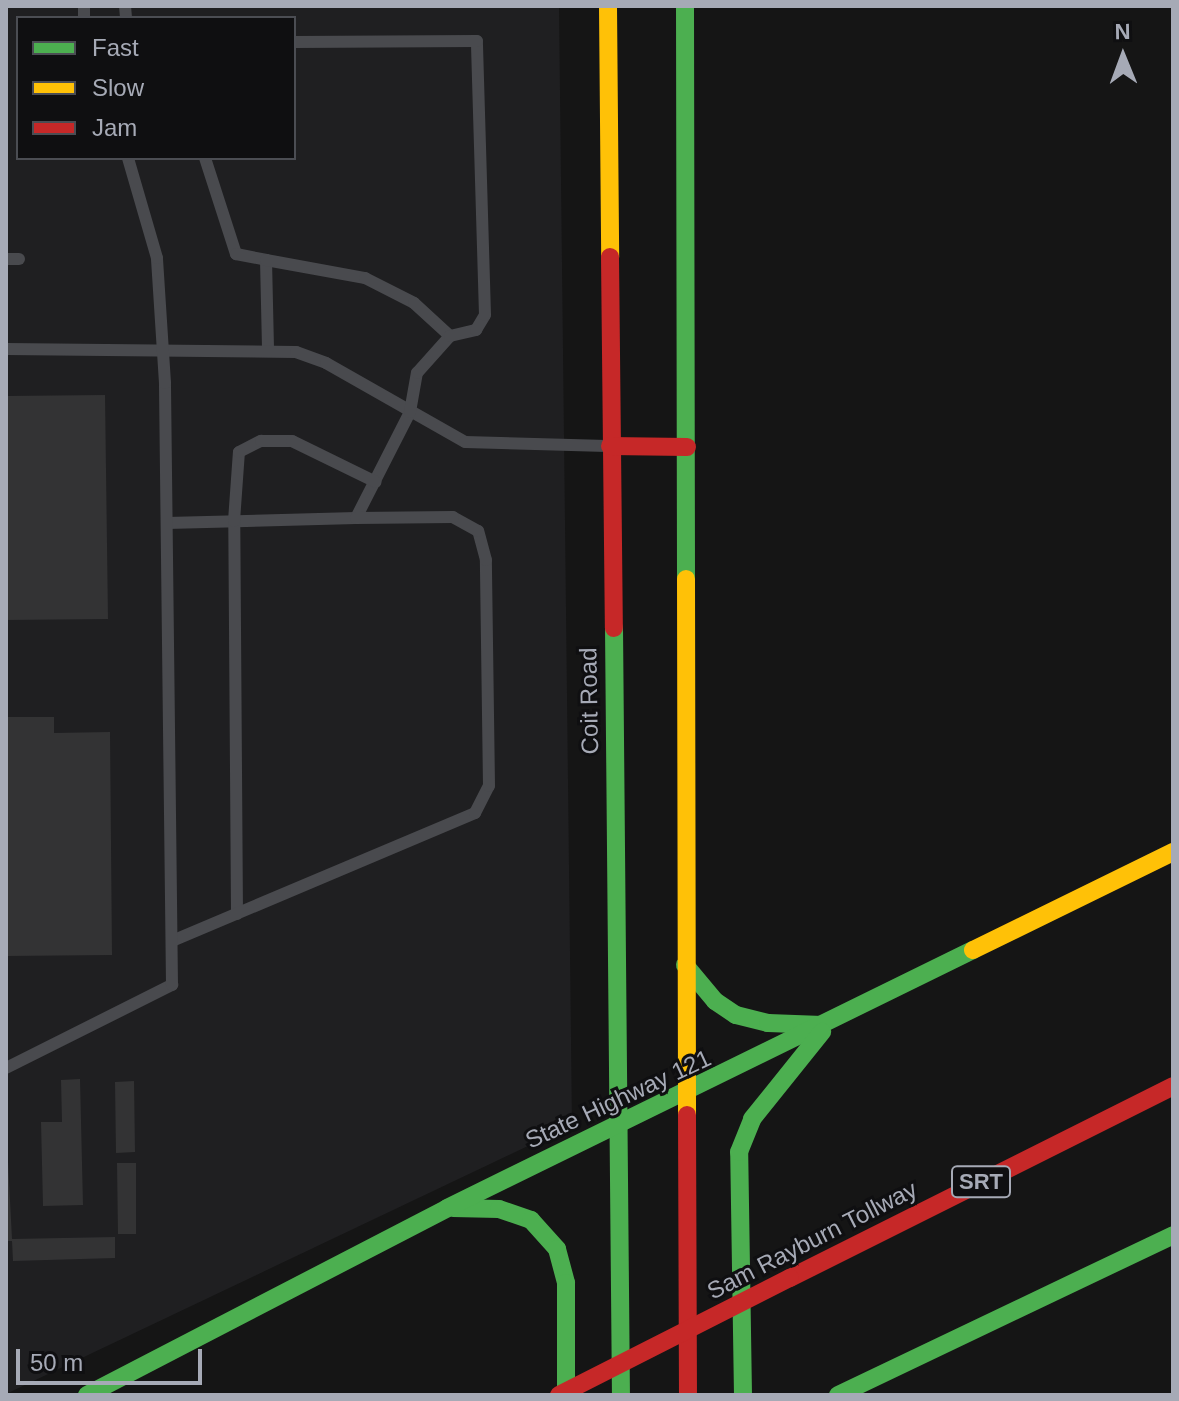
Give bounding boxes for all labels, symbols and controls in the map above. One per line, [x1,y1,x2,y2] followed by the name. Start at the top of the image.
[16,16,296,160] legend
[1083,16,1163,96] north arrow
[1114,19,1131,44] text: N
[92,34,139,61] text: Fast
[92,74,144,101] text: Slow
[92,114,137,141] text: Jam
[574,647,604,755] street label: Coit Road
[521,1043,715,1155] street label: State Highway 121
[951,1164,1011,1200] road number: SRT
[702,1174,922,1306] street label: Sam Rayburn Tollway
[20,1333,206,1383] scale bar
[30,1349,83,1376] text: 50 m

